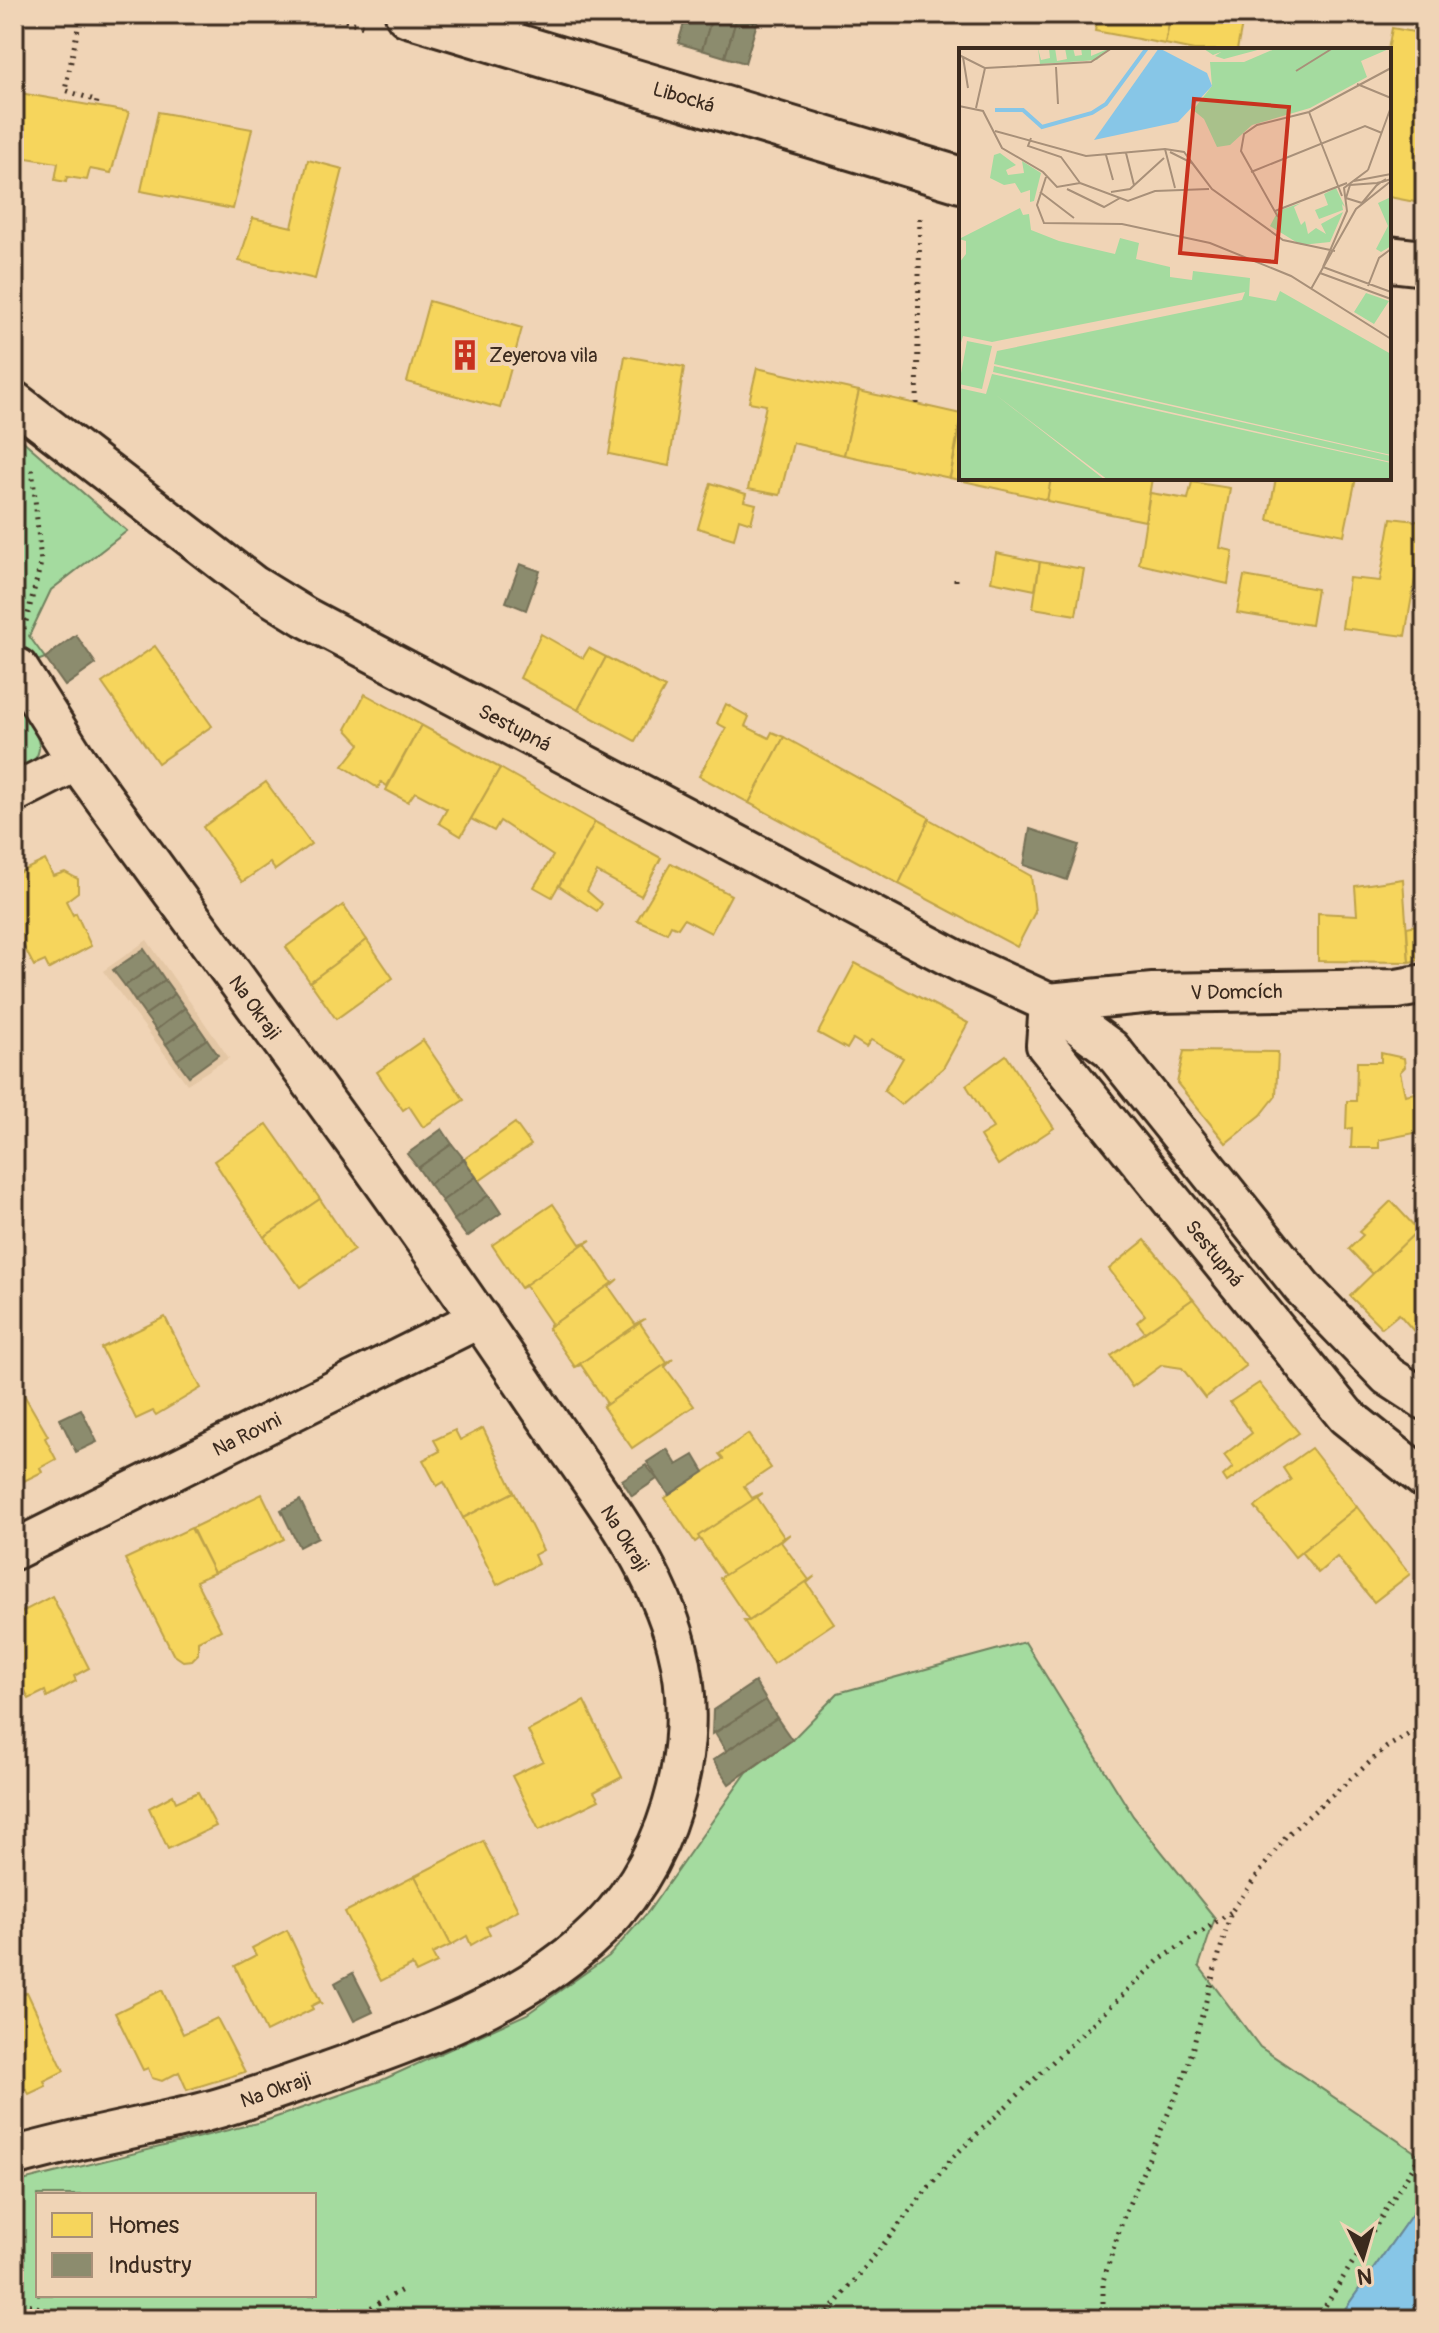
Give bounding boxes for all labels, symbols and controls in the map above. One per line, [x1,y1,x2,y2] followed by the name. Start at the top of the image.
[959,48,1391,480] inset map
[650,76,718,118] street label: Libocká
[448,338,482,372] building icon: Zeyerova vila
[489,343,597,368] place label: Zeyerova vila
[474,699,555,757] street label: Sestupná
[223,970,286,1044] street label: Na Okraji
[1190,979,1283,1005] street label: V Domcích
[1180,1215,1249,1292] street label: Sestupná
[209,1407,285,1462] street label: Na Rovni
[595,1501,654,1576] street label: Na Okraji
[237,2066,314,2114] street label: Na Okraji
[36,2193,316,2297] legend
[108,2211,180,2240] text: Homes
[1323,2217,1403,2297] north arrow
[108,2251,191,2280] text: Industry
[1356,2261,1373,2291] text: N

